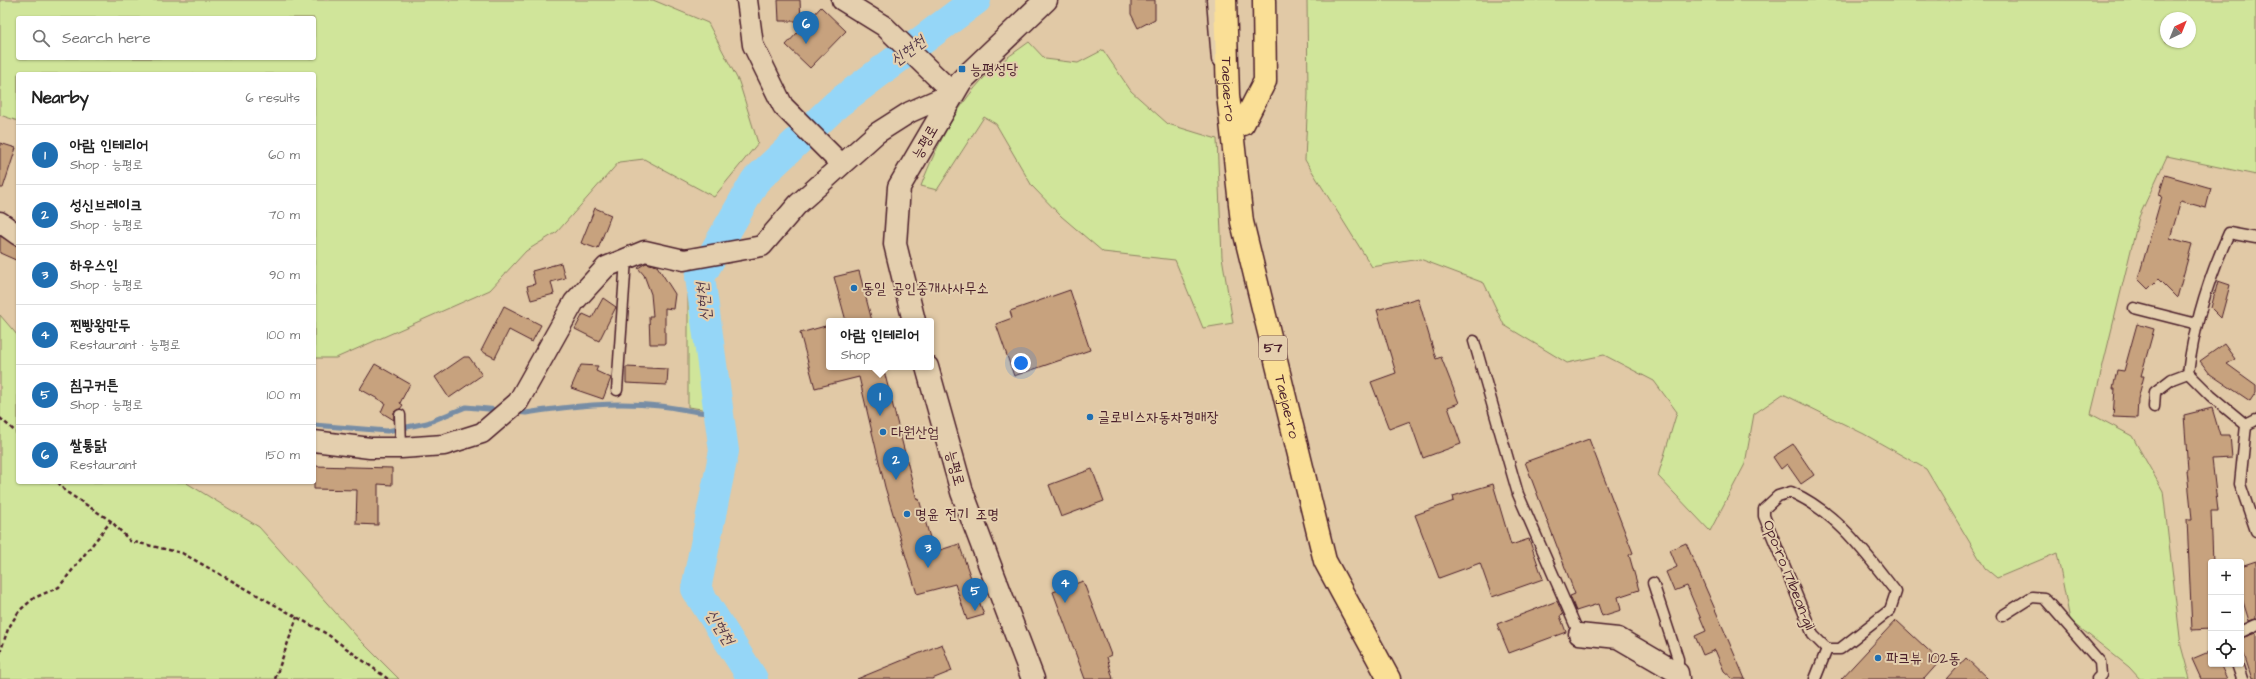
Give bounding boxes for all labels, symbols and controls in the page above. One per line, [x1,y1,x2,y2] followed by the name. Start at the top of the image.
[793,11,819,44] pin: 6
[2160,12,2196,48] north arrow
[16,16,316,60] search box
[30,27,52,49] icon: search
[62,28,151,49] text: Search here
[886,29,932,71] water label: 신현천
[1216,56,1241,123] street label: Taejae-ro
[970,59,1018,80] place label: 능평성당
[957,64,967,74] marker: 능평성당
[32,86,89,110] text: Nearby
[245,89,300,107] text: 6 results
[907,121,943,163] street label: 능평로
[70,135,148,156] text: 아람 인테리어
[44,146,46,164] text: 1
[268,146,300,164] text: 60 m
[70,156,143,174] text: Shop · 능평로
[70,195,142,216] text: 성신브레이크
[41,206,49,224] text: 2
[268,206,300,224] text: 70 m
[70,216,143,234] text: Shop · 능평로
[70,255,118,276] text: 하우스인
[42,266,48,284] text: 3
[269,266,300,284] text: 90 m
[70,276,143,294] text: Shop · 능평로
[862,278,989,299] place label: 동일 공인중개사사무소
[691,280,717,322] water label: 신현천
[849,283,859,293] marker: 동일 공인중개사사무소
[70,315,130,336] text: 찐빵왕만두
[826,318,934,370] popup
[841,325,919,346] text: 아람 인테리어
[41,326,49,344] text: 4
[267,326,300,344] text: 100 m
[70,336,180,354] text: Restaurant · 능평로
[1259,336,1287,360] road number: 57
[841,346,870,364] text: Shop
[1011,353,1031,373] your location
[1269,373,1305,441] street label: Taejae-ro
[70,375,118,396] text: 침구커튼
[867,383,893,416] pin: 1
[40,386,50,404] text: 5
[267,386,300,404] text: 100 m
[70,396,143,414] text: Shop · 능평로
[1098,407,1219,428] place label: 글로비스자동차경매장
[1085,412,1095,422] marker: 글로비스자동차경매장
[891,422,939,443] place label: 다원산업
[878,427,888,437] marker: 다원산업
[70,435,106,456] text: 쌀통닭
[41,446,49,464] text: 6
[266,446,300,464] text: 150 m
[883,447,909,480] pin: 2
[940,448,970,488] street label: 능평로
[70,456,137,474] text: Restaurant
[915,504,999,525] place label: 명윤 전기 조명
[902,509,912,519] marker: 명윤 전기 조명
[1756,517,1821,633] street label: Opo-ro 171beon-gil
[915,535,941,568] pin: 3
[2208,559,2244,667] map controls
[2208,559,2244,595] button: +
[1052,570,1078,603] pin: 4
[962,578,988,611] pin: 5
[2208,595,2244,631] button: −
[700,605,741,651] water label: 신현천
[2208,631,2244,667] button: locate
[1886,648,1960,669] place label: 파크뷰 102동
[1873,653,1883,663] marker: 파크뷰 102동

